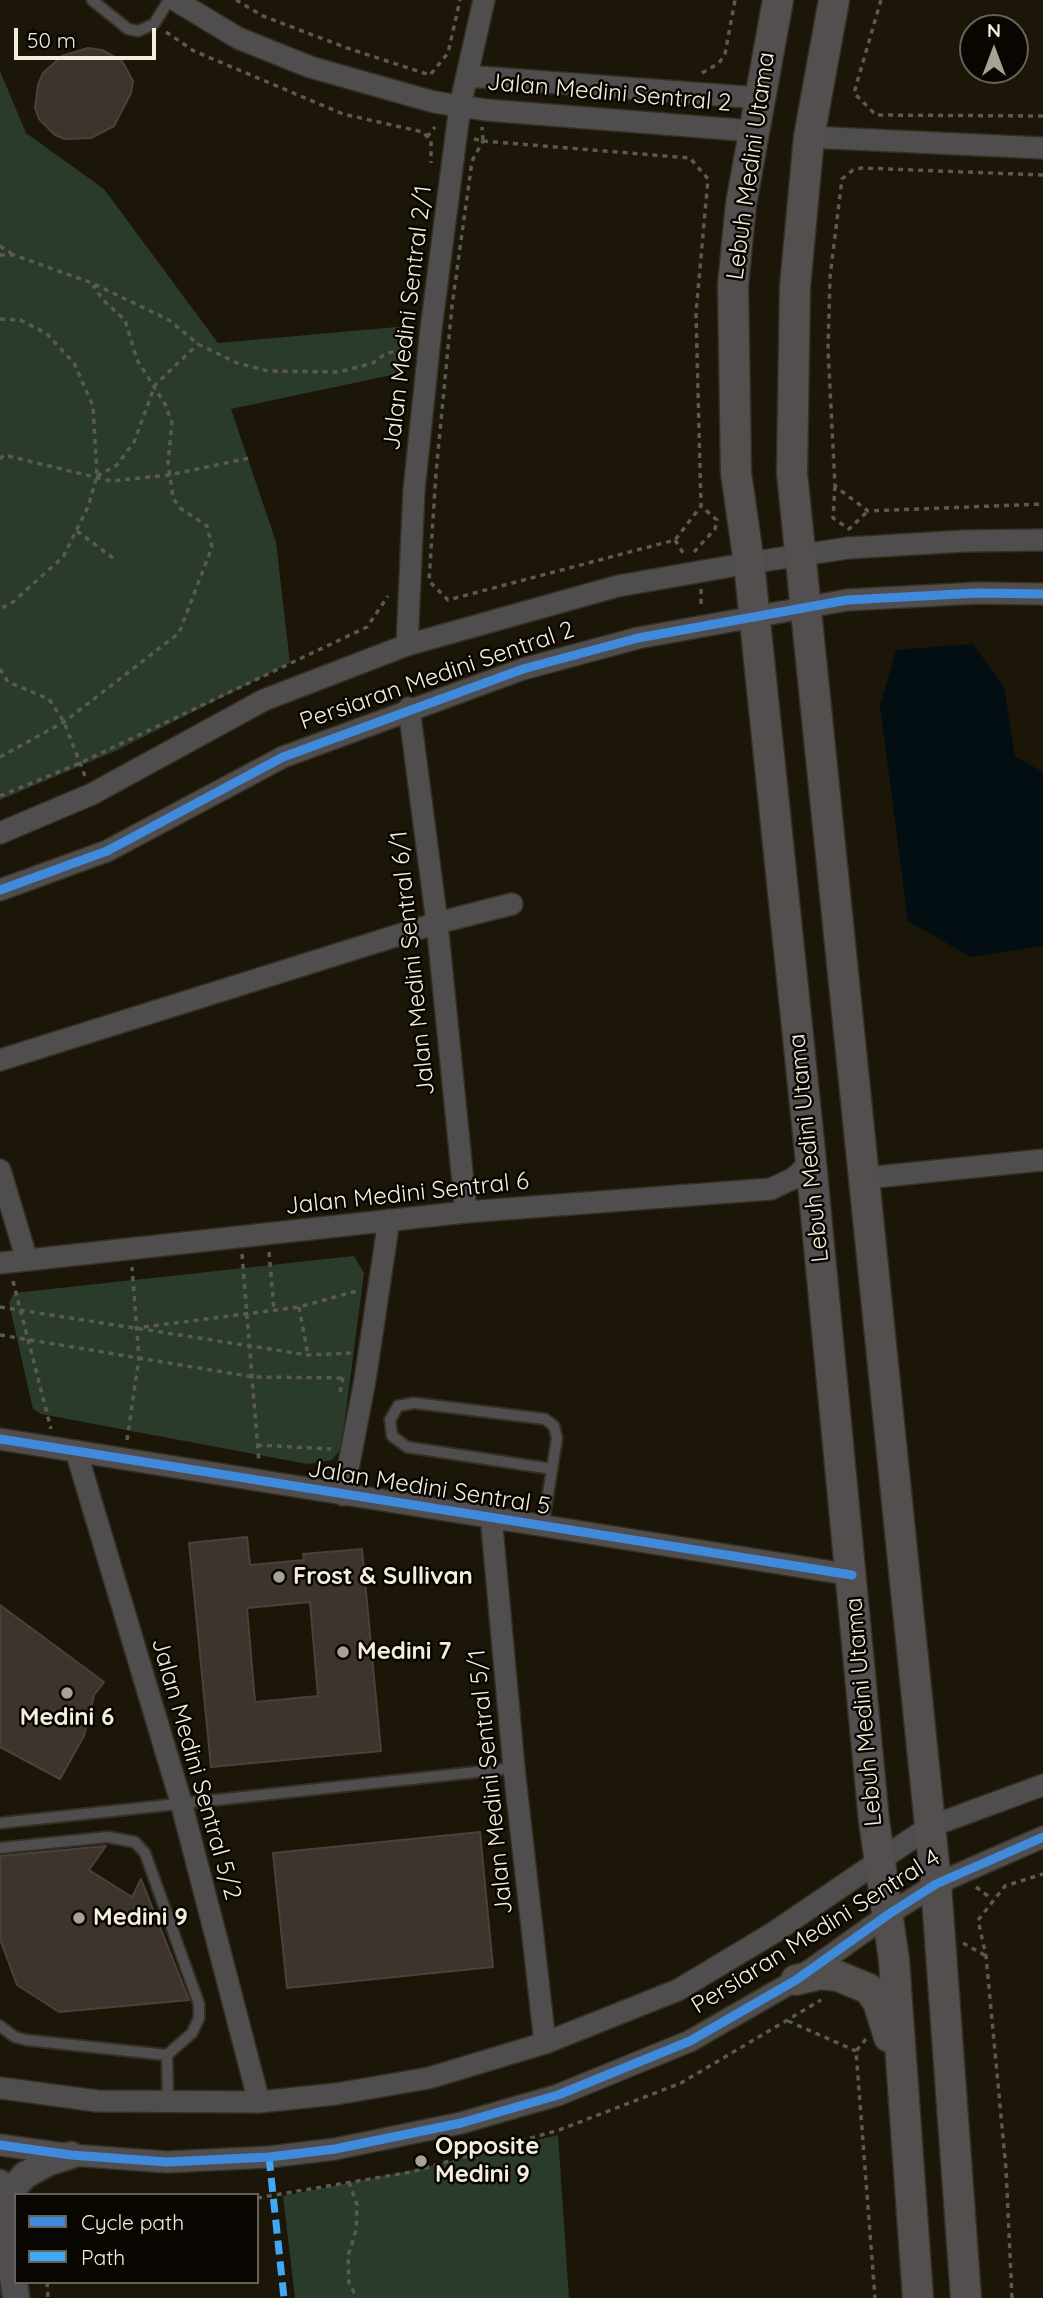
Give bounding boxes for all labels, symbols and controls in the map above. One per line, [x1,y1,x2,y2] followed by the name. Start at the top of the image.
[18,14,159,58] scale bar
[959,14,1029,84] north arrow
[987,18,1001,42] text: N
[27,27,76,53] text: 50 m
[721,50,781,282] street label: Lebuh Medini Utama
[486,68,732,118] street label: Jalan Medini Sentral 2
[377,184,439,452] street label: Jalan Medini Sentral 2/1
[296,615,578,737] street label: Persiaran Medini Sentral 2
[385,829,441,1097] street label: Jalan Medini Sentral 6/1
[783,1032,835,1264] street label: Lebuh Medini Utama
[284,1167,530,1221] street label: Jalan Medini Sentral 6
[306,1455,552,1521] street label: Jalan Medini Sentral 5
[293,1563,473,1591] place label: Frost & Sullivan
[271,1569,287,1585] marker: Frost & Sullivan
[840,1596,888,1828] street label: Lebuh Medini Utama
[145,1635,247,1903] street label: Jalan Medini Sentral 5/2
[357,1638,451,1666] place label: Medini 7
[335,1644,351,1660] marker: Medini 7
[463,1648,519,1916] street label: Jalan Medini Sentral 5/1
[59,1685,75,1701] marker: Medini 6
[20,1704,114,1732] place label: Medini 6
[686,1844,946,2020] street label: Persiaran Medini Sentral 4
[93,1904,188,1932] place label: Medini 9
[71,1910,87,1926] marker: Medini 9
[435,2133,539,2189] place label: Opposite Medini 9
[413,2153,429,2169] marker: Opposite Medini 9
[14,2193,259,2284] legend
[81,2209,184,2235] text: Cycle path
[81,2244,125,2270] text: Path

